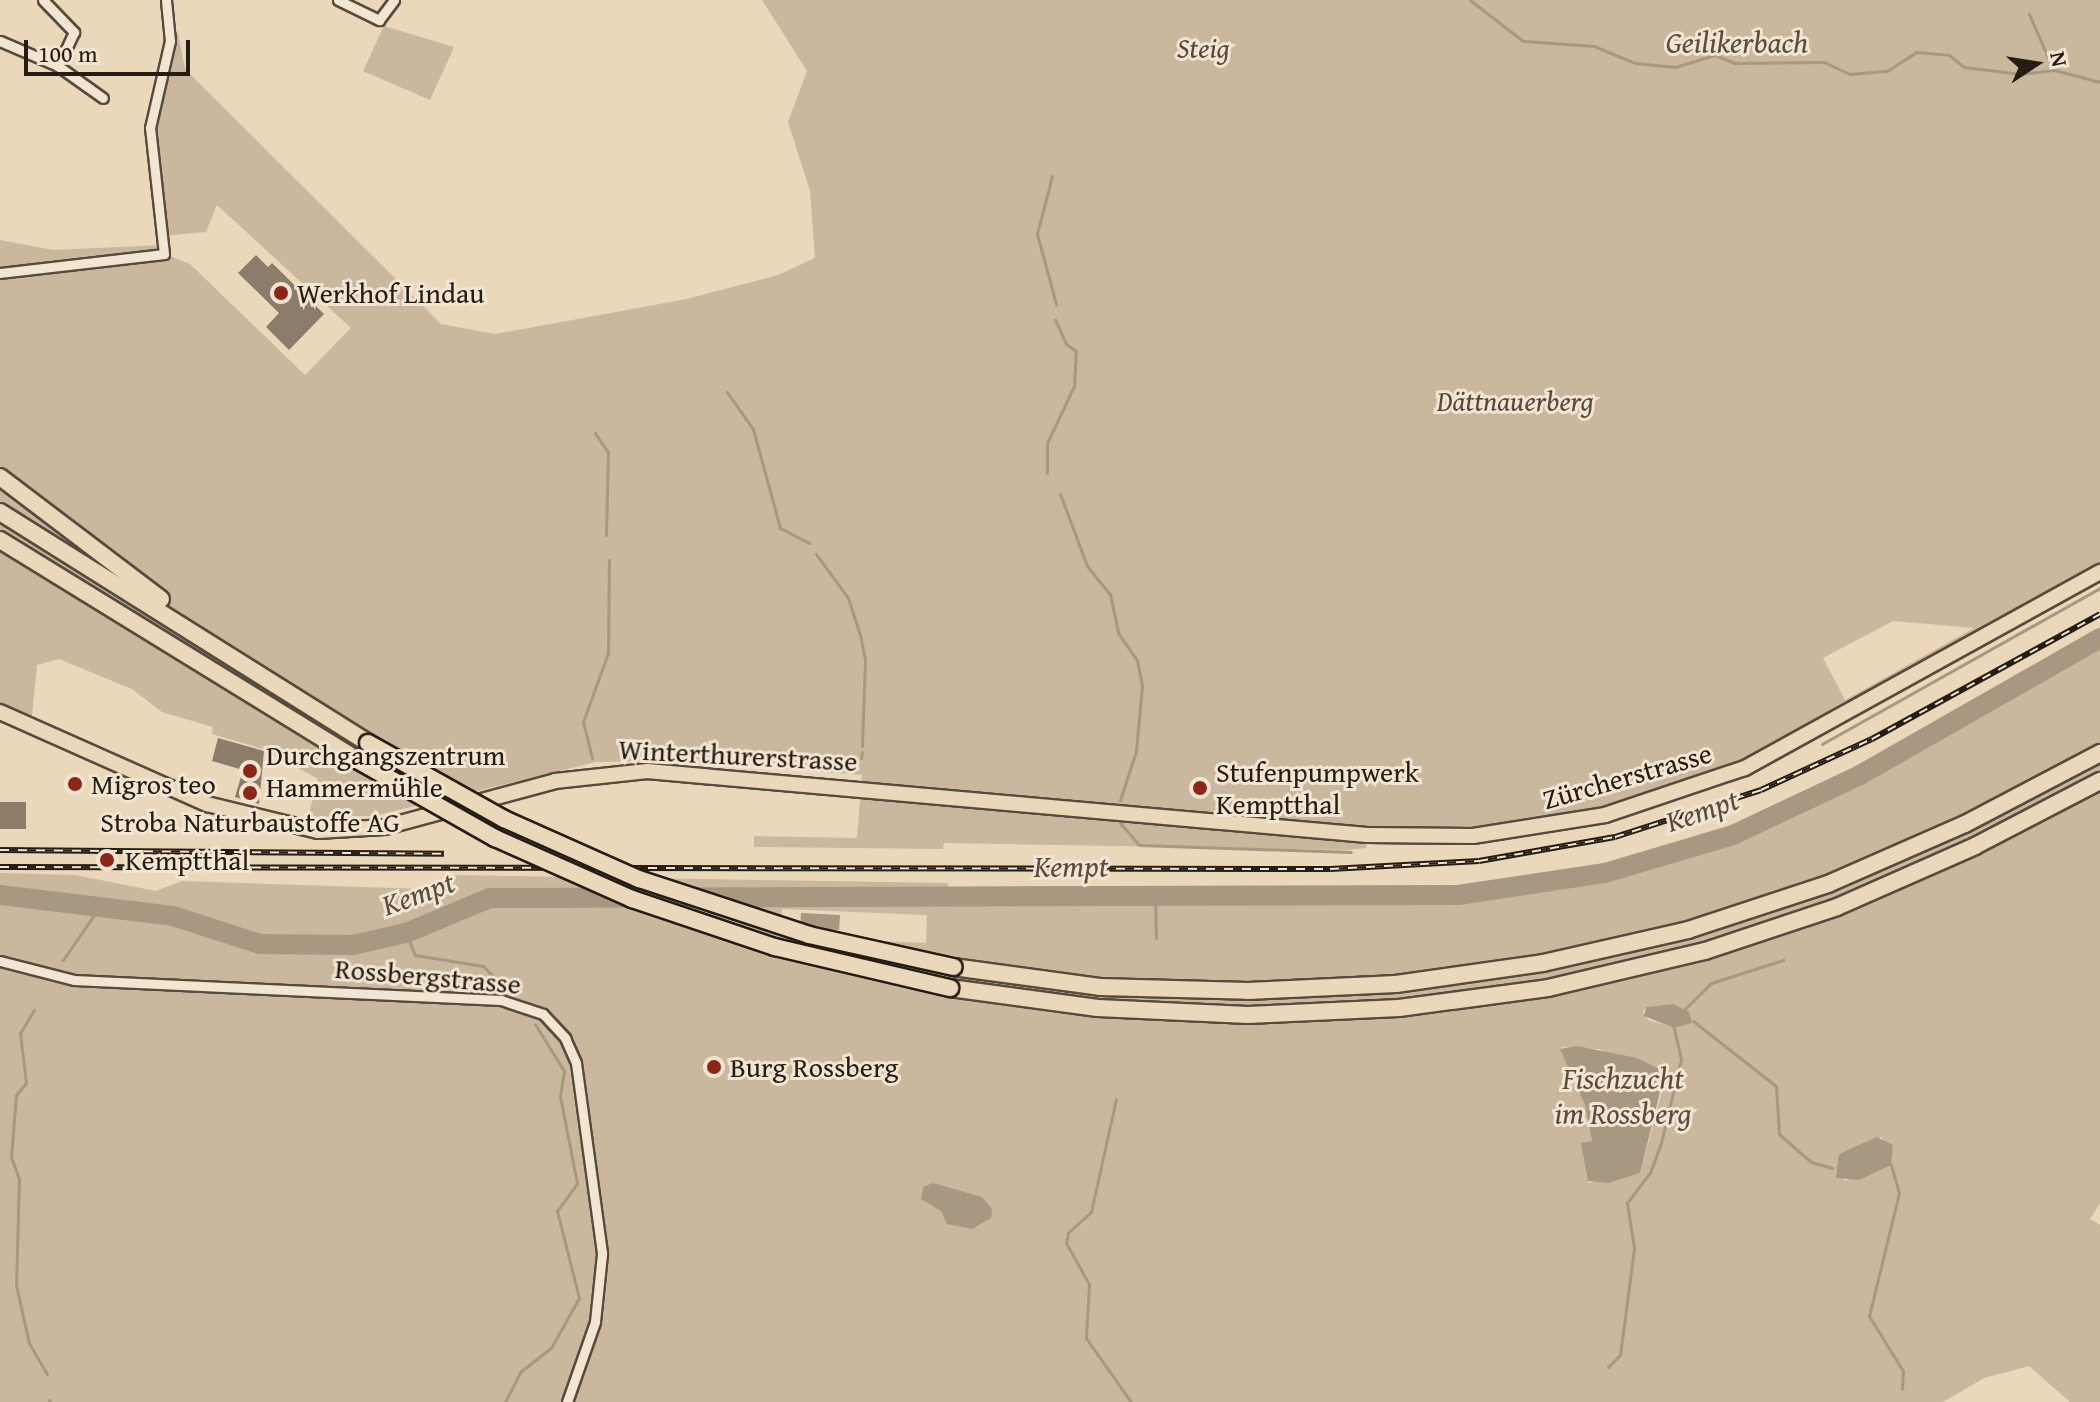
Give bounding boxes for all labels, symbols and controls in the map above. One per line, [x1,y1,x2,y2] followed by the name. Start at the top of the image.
[28,24,194,74] scale bar
[1666,24,1808,60] water label: Geilikerbach
[1996,24,2076,104] north arrow
[1177,31,1229,65] park label: Steig
[38,36,98,71] text: 100 m
[2042,48,2077,70] text: N
[297,276,484,310] place label: Werkhof Lindau
[272,284,290,302] marker: Werkhof Lindau
[1437,384,1593,418] park label: Dättnauerberg
[618,732,858,778] street label: Winterthurerstrasse
[1539,736,1715,816] street label: Zürcherstrasse
[266,738,505,804] place label: Durchgangszentrum Hammermühle
[1216,755,1419,821] place label: Stufenpumpwerk Kemptthal
[241,762,259,780] marker: Durchgangszentrum Hammermühle
[91,767,216,801] place label: Migros teo
[66,775,84,793] marker: Migros teo
[1191,779,1209,797] marker: Stufenpumpwerk Kemptthal
[1661,781,1743,839] water label: Kempt
[241,784,259,802] marker: Stroba Naturbaustoffe AG
[100,805,400,839] place label: Stroba Naturbaustoffe AG
[125,843,249,877] place label: Kemptthal
[1034,848,1108,884] water label: Kempt
[96,849,118,871] marker: Kemptthal
[377,863,459,923] water label: Kempt
[334,951,522,1001] street label: Rossbergstrasse
[730,1050,898,1084] place label: Burg Rossberg
[705,1058,723,1076] marker: Burg Rossberg
[1555,1060,1691,1130] water label: Fischzucht im Rossberg

